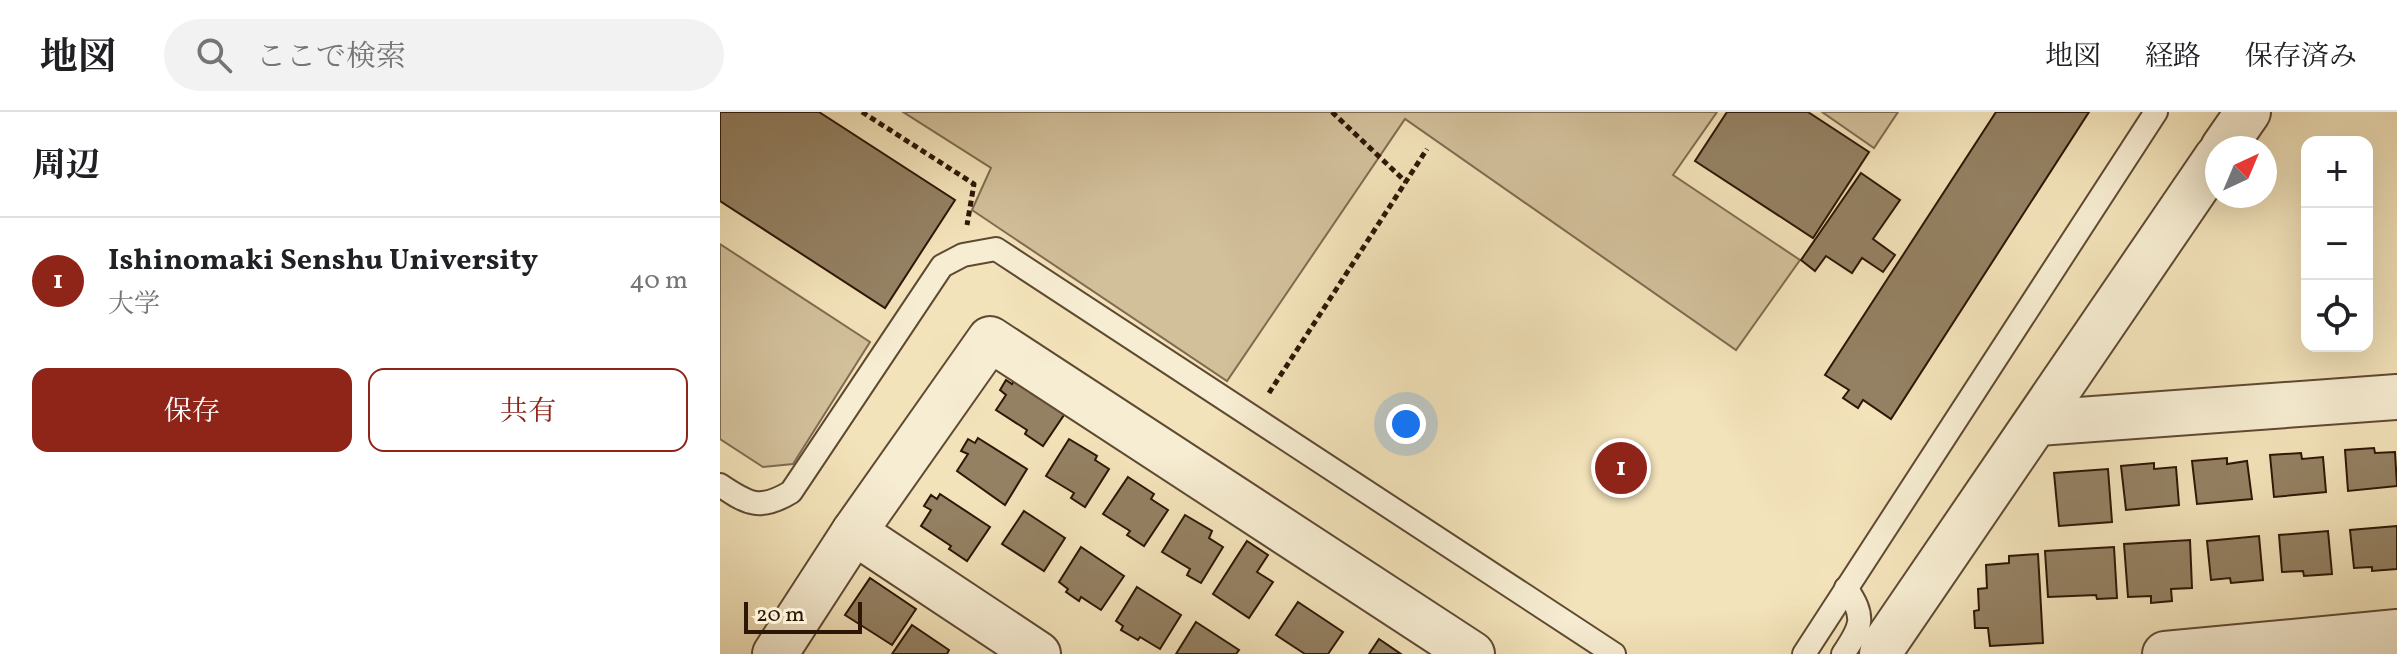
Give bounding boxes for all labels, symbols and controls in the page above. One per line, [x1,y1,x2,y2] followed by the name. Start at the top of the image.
[164,19,724,91] search box
[40,33,116,86] text: 地図
[192,33,236,77] icon: search
[256,37,406,79] text: ここで検索
[2045,38,2101,77] text: 地図
[2145,38,2201,77] text: 経路
[2245,38,2357,77] text: 保存済み
[2205,136,2277,208] north arrow
[2301,136,2373,352] map controls
[2301,136,2373,208] button: +
[32,144,100,191] text: 周辺
[2301,208,2373,280] button: −
[108,240,538,282] text: Ishinomaki Senshu University
[53,263,63,299] text: 1
[629,263,688,299] text: 40 m
[2301,280,2373,352] button: locate
[108,287,160,323] text: 大学
[32,368,352,452] button: 保存
[368,368,688,452] button: 共有
[1386,404,1426,444] your location
[1595,438,1647,498] pin: 1
[744,598,862,634] scale bar
[756,600,805,631] text: 20 m

